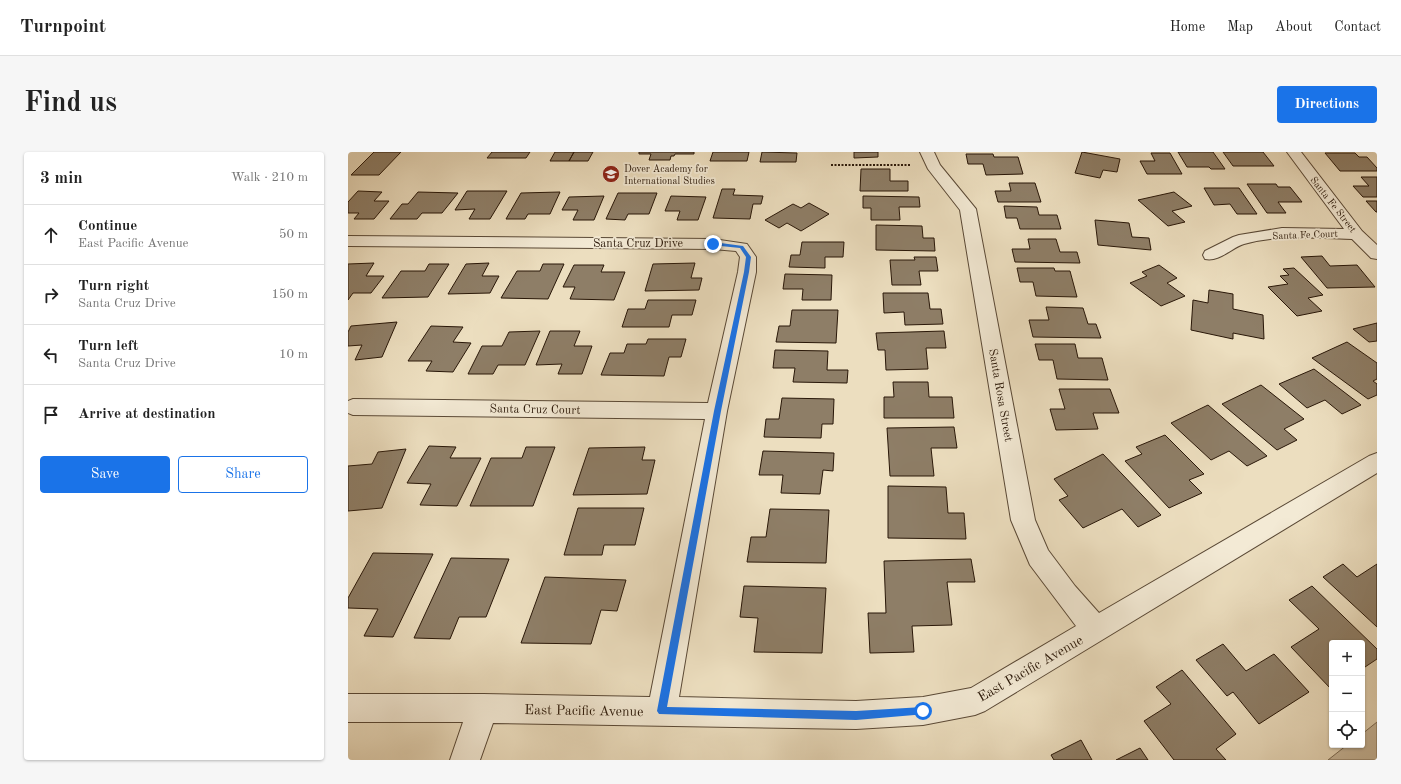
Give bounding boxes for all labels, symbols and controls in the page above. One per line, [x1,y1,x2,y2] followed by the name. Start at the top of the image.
[20,18,106,37] text: Turnpoint
[1170,20,1205,34] text: Home
[1227,20,1253,34] text: Map
[1275,20,1312,34] text: About
[1334,20,1381,34] text: Contact
[1277,86,1377,123] button: Directions
[24,90,117,118] text: Find us
[601,164,621,184] school or university icon: Dover Academy for International Studies
[624,164,715,186] place label: Dover Academy for International Studies
[40,170,83,187] text: 3 min
[231,171,308,184] text: Walk · 210 m
[1308,175,1358,235] street label: Santa Fe Street
[78,219,137,234] text: Continue
[40,224,62,246] icon: ahead
[279,228,308,241] text: 50 m
[1272,229,1339,241] street label: Santa Fe Court
[704,235,722,253] route end
[78,237,189,250] text: East Pacific Avenue
[593,238,684,250] street label: Santa Cruz Drive
[78,279,149,294] text: Turn right
[40,284,62,306] icon: right
[271,288,308,301] text: 150 m
[78,297,176,310] text: Santa Cruz Drive
[78,339,138,354] text: Turn left
[40,344,62,366] icon: left
[279,348,308,361] text: 10 m
[986,348,1014,443] street label: Santa Rosa Street
[78,357,176,370] text: Santa Cruz Drive
[489,403,581,417] street label: Santa Cruz Court
[40,404,62,426] icon: arrive
[78,407,216,422] text: Arrive at destination
[40,456,170,493] button: Save
[178,456,308,493] button: Share
[975,633,1086,705] street label: East Pacific Avenue
[1329,640,1365,748] map controls
[1329,640,1365,676] button: +
[1329,676,1365,712] button: −
[914,702,932,720] route start
[524,703,644,719] street label: East Pacific Avenue
[1329,712,1365,748] button: locate

